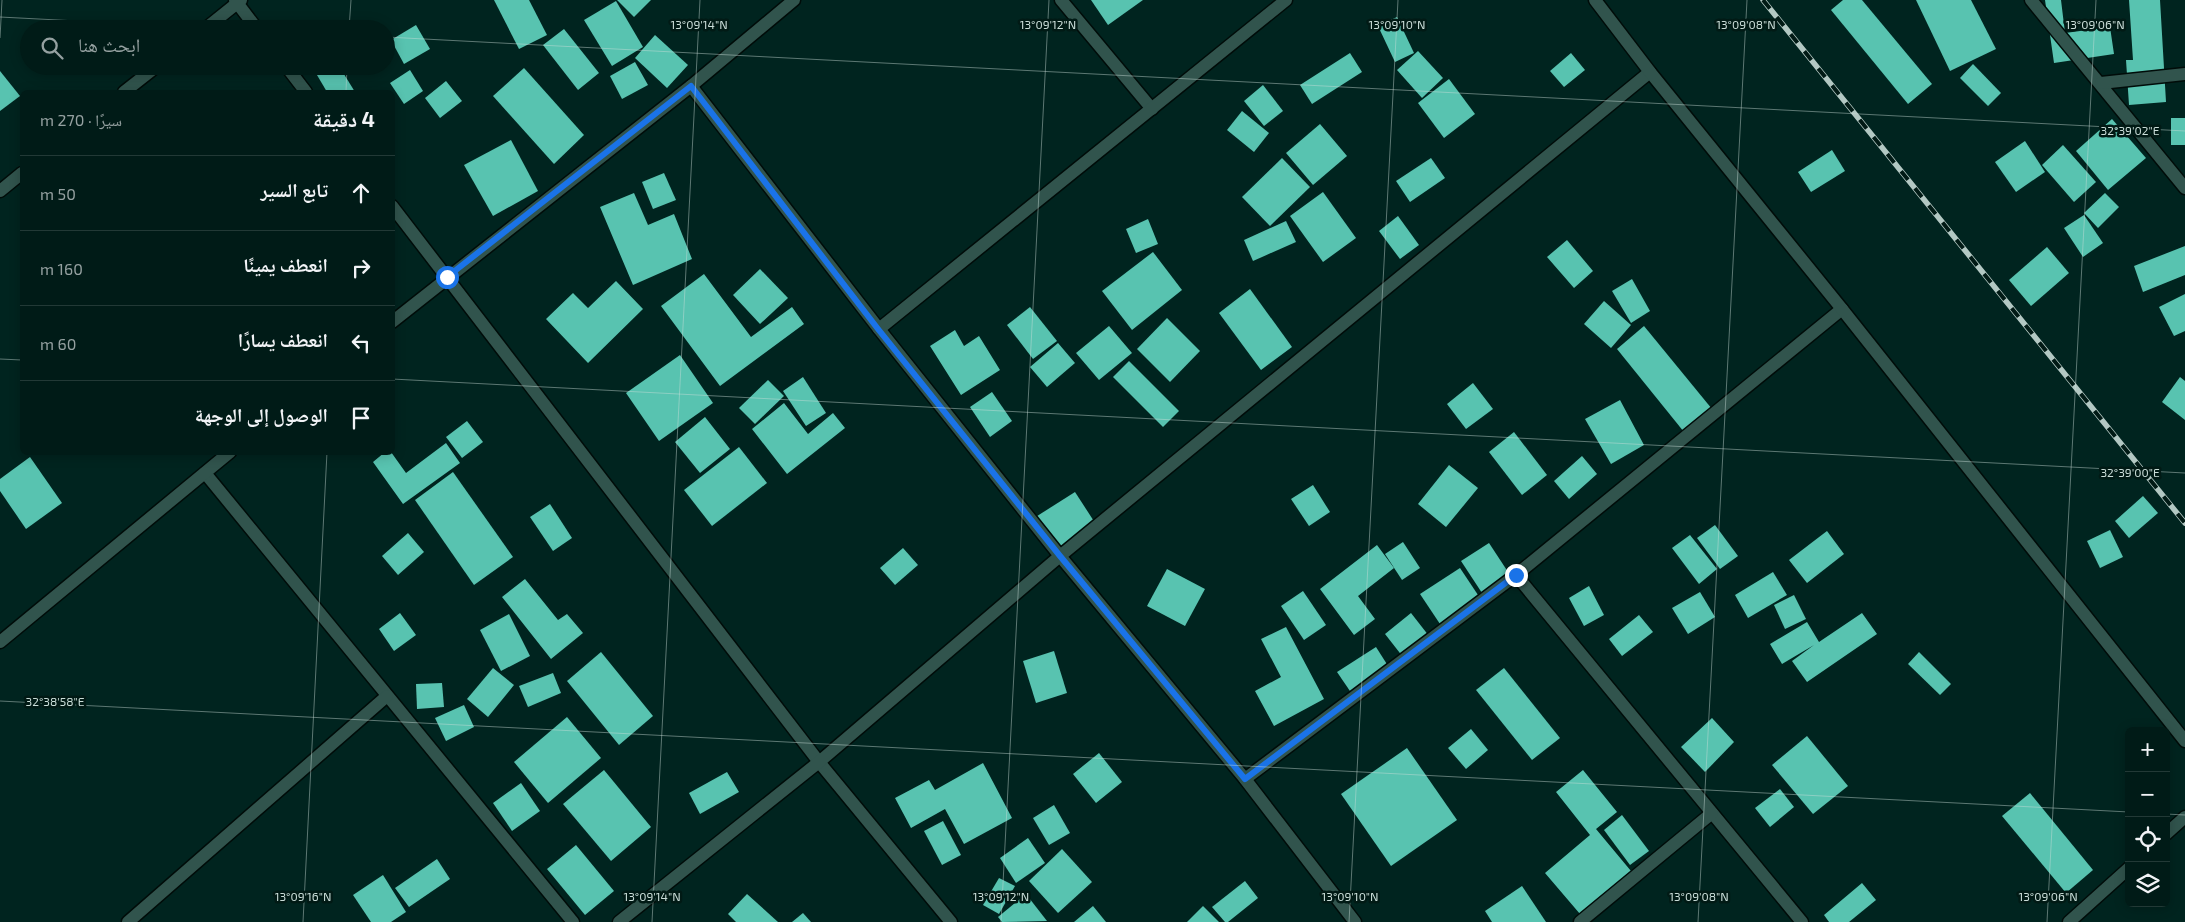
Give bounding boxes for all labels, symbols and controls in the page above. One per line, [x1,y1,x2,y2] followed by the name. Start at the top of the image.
[670,17,728,31] text: 13°09'14"N
[1020,17,1076,31] text: 13°09'12"N
[1368,17,1426,31] text: 13°09'10"N
[1716,17,1776,31] text: 13°09'08"N
[2065,17,2125,31] text: 13°09'06"N
[20,20,395,75] search box
[78,33,140,56] text: ابحث هنا
[38,34,66,62] icon: search
[313,106,375,131] text: 4 دقيقة
[40,110,122,129] text: سيرًا · 270 m
[2101,123,2160,137] text: 32°39'02"E
[261,178,328,201] text: تابع السير
[347,179,375,207] icon: ahead
[40,184,76,203] text: 50 m
[243,253,328,276] text: انعطف يمينًا
[347,254,375,282] icon: right
[40,259,83,278] text: 160 m
[436,266,459,289] route start
[238,328,328,351] text: انعطف يسارًا
[347,329,375,357] icon: left
[40,334,76,353] text: 60 m
[195,403,328,426] text: الوصول إلى الوجهة
[347,404,375,432] icon: arrive
[2100,465,2160,479] text: 32°39'00"E
[1505,564,1528,587] route end
[26,694,85,708] text: 32°38'58"E
[2125,727,2170,907] map controls
[2125,727,2170,772] button: +
[2125,772,2170,817] button: −
[2125,817,2170,862] button: locate
[2125,862,2170,907] button: layers
[275,889,331,903] text: 13°09'16"N
[623,889,681,903] text: 13°09'14"N
[973,889,1029,903] text: 13°09'12"N
[1321,889,1379,903] text: 13°09'10"N
[1669,889,1729,903] text: 13°09'08"N
[2018,889,2078,903] text: 13°09'06"N

